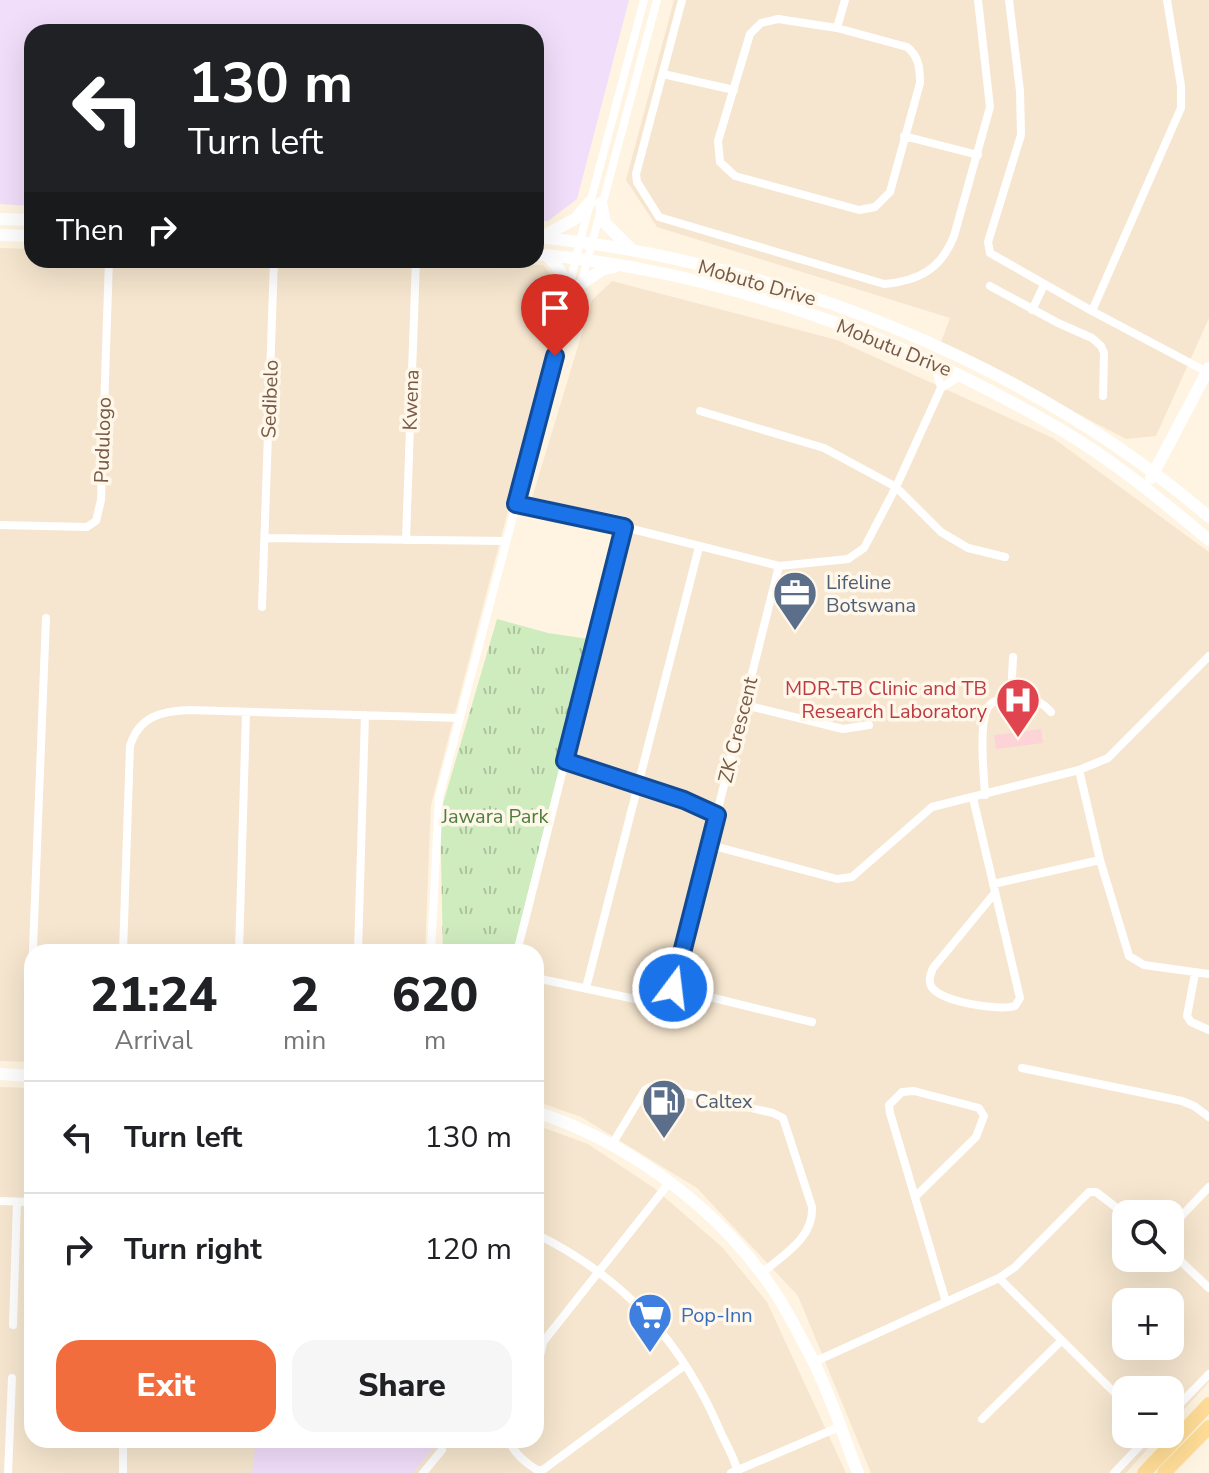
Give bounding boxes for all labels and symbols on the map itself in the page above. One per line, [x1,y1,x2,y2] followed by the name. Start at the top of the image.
[695,253,819,313] street label: Mobuto Drive
[521,274,589,356] pin
[832,313,956,383] street label: Mobutu Drive
[255,359,285,439] street label: Sedibelo
[396,369,426,431] street label: Kwena
[88,396,118,484] street label: Pudulogo
[771,569,819,632] office icon: Lifeline Botswana
[826,569,916,619] place label: Lifeline Botswana
[712,673,764,786] street label: ZK Crescent
[785,675,988,725] place label: MDR-TB Clinic and TB Research Laboratory
[994,676,1042,739] hospital icon: MDR-TB Clinic and TB Research Laboratory
[441,803,549,830] park label: Jawara Park
[631,946,715,1030] position arrow
[640,1077,688,1140] fuel station icon: Caltex
[695,1088,753,1115] place label: Caltex
[626,1291,674,1354] supermarket icon: Pop-Inn
[681,1302,753,1329] place label: Pop-Inn

